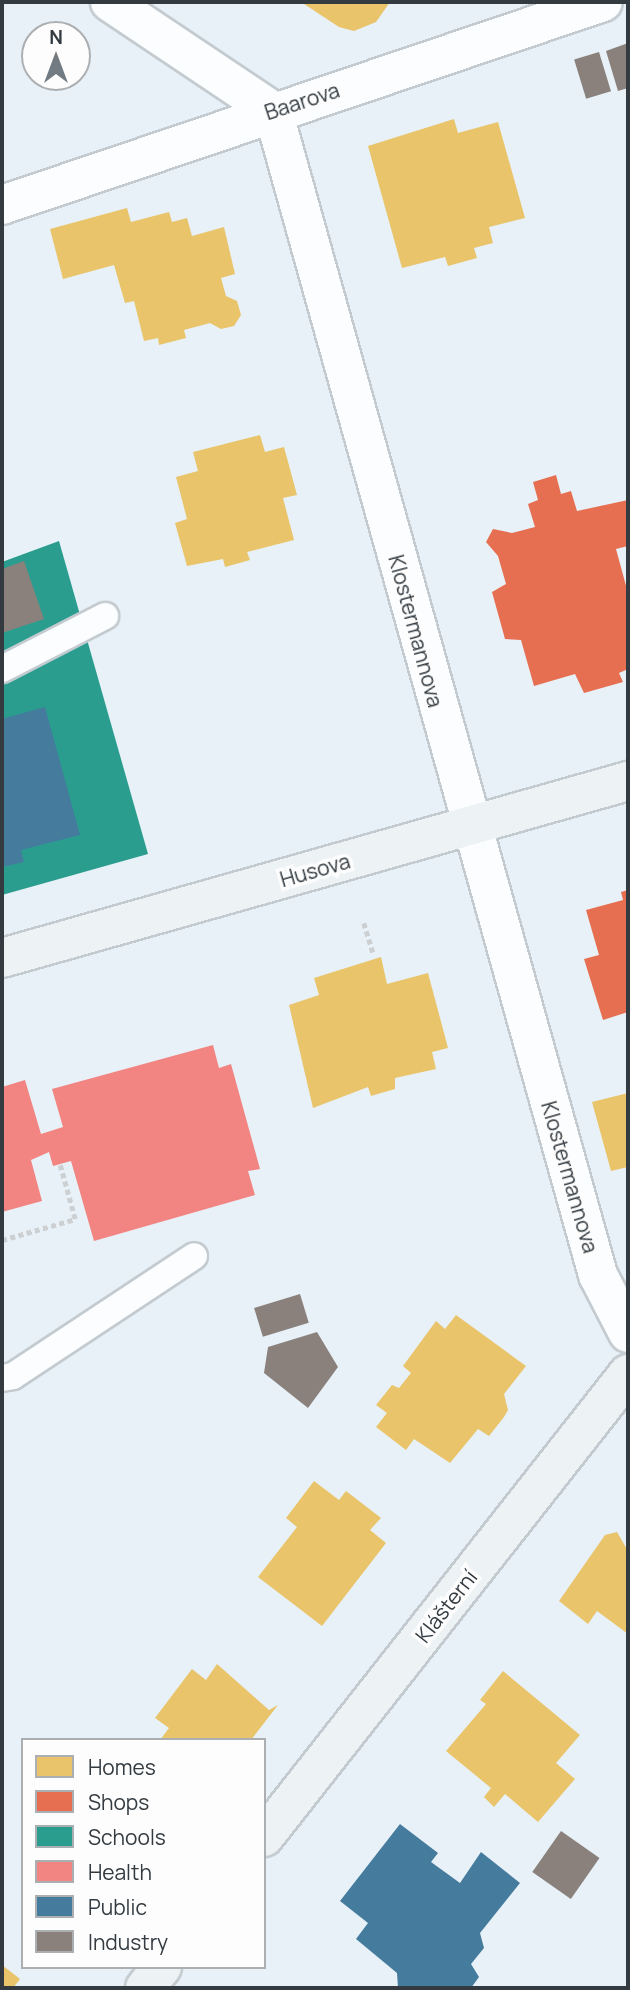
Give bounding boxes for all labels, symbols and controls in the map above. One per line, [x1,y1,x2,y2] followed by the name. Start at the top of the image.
[21,21,91,91] north arrow
[49,24,63,50] text: N
[261,77,343,125] street label: Baarova
[384,552,448,710] street label: Klostermannova
[277,848,353,892] street label: Husova
[536,1098,604,1256] street label: Klostermannova
[410,1565,482,1647] street label: Klášterní
[21,1738,266,1969] legend
[88,1753,156,1781] text: Homes
[88,1788,149,1816] text: Shops
[88,1823,166,1851] text: Schools
[88,1858,152,1886] text: Health
[88,1893,147,1921] text: Public
[88,1928,168,1956] text: Industry

